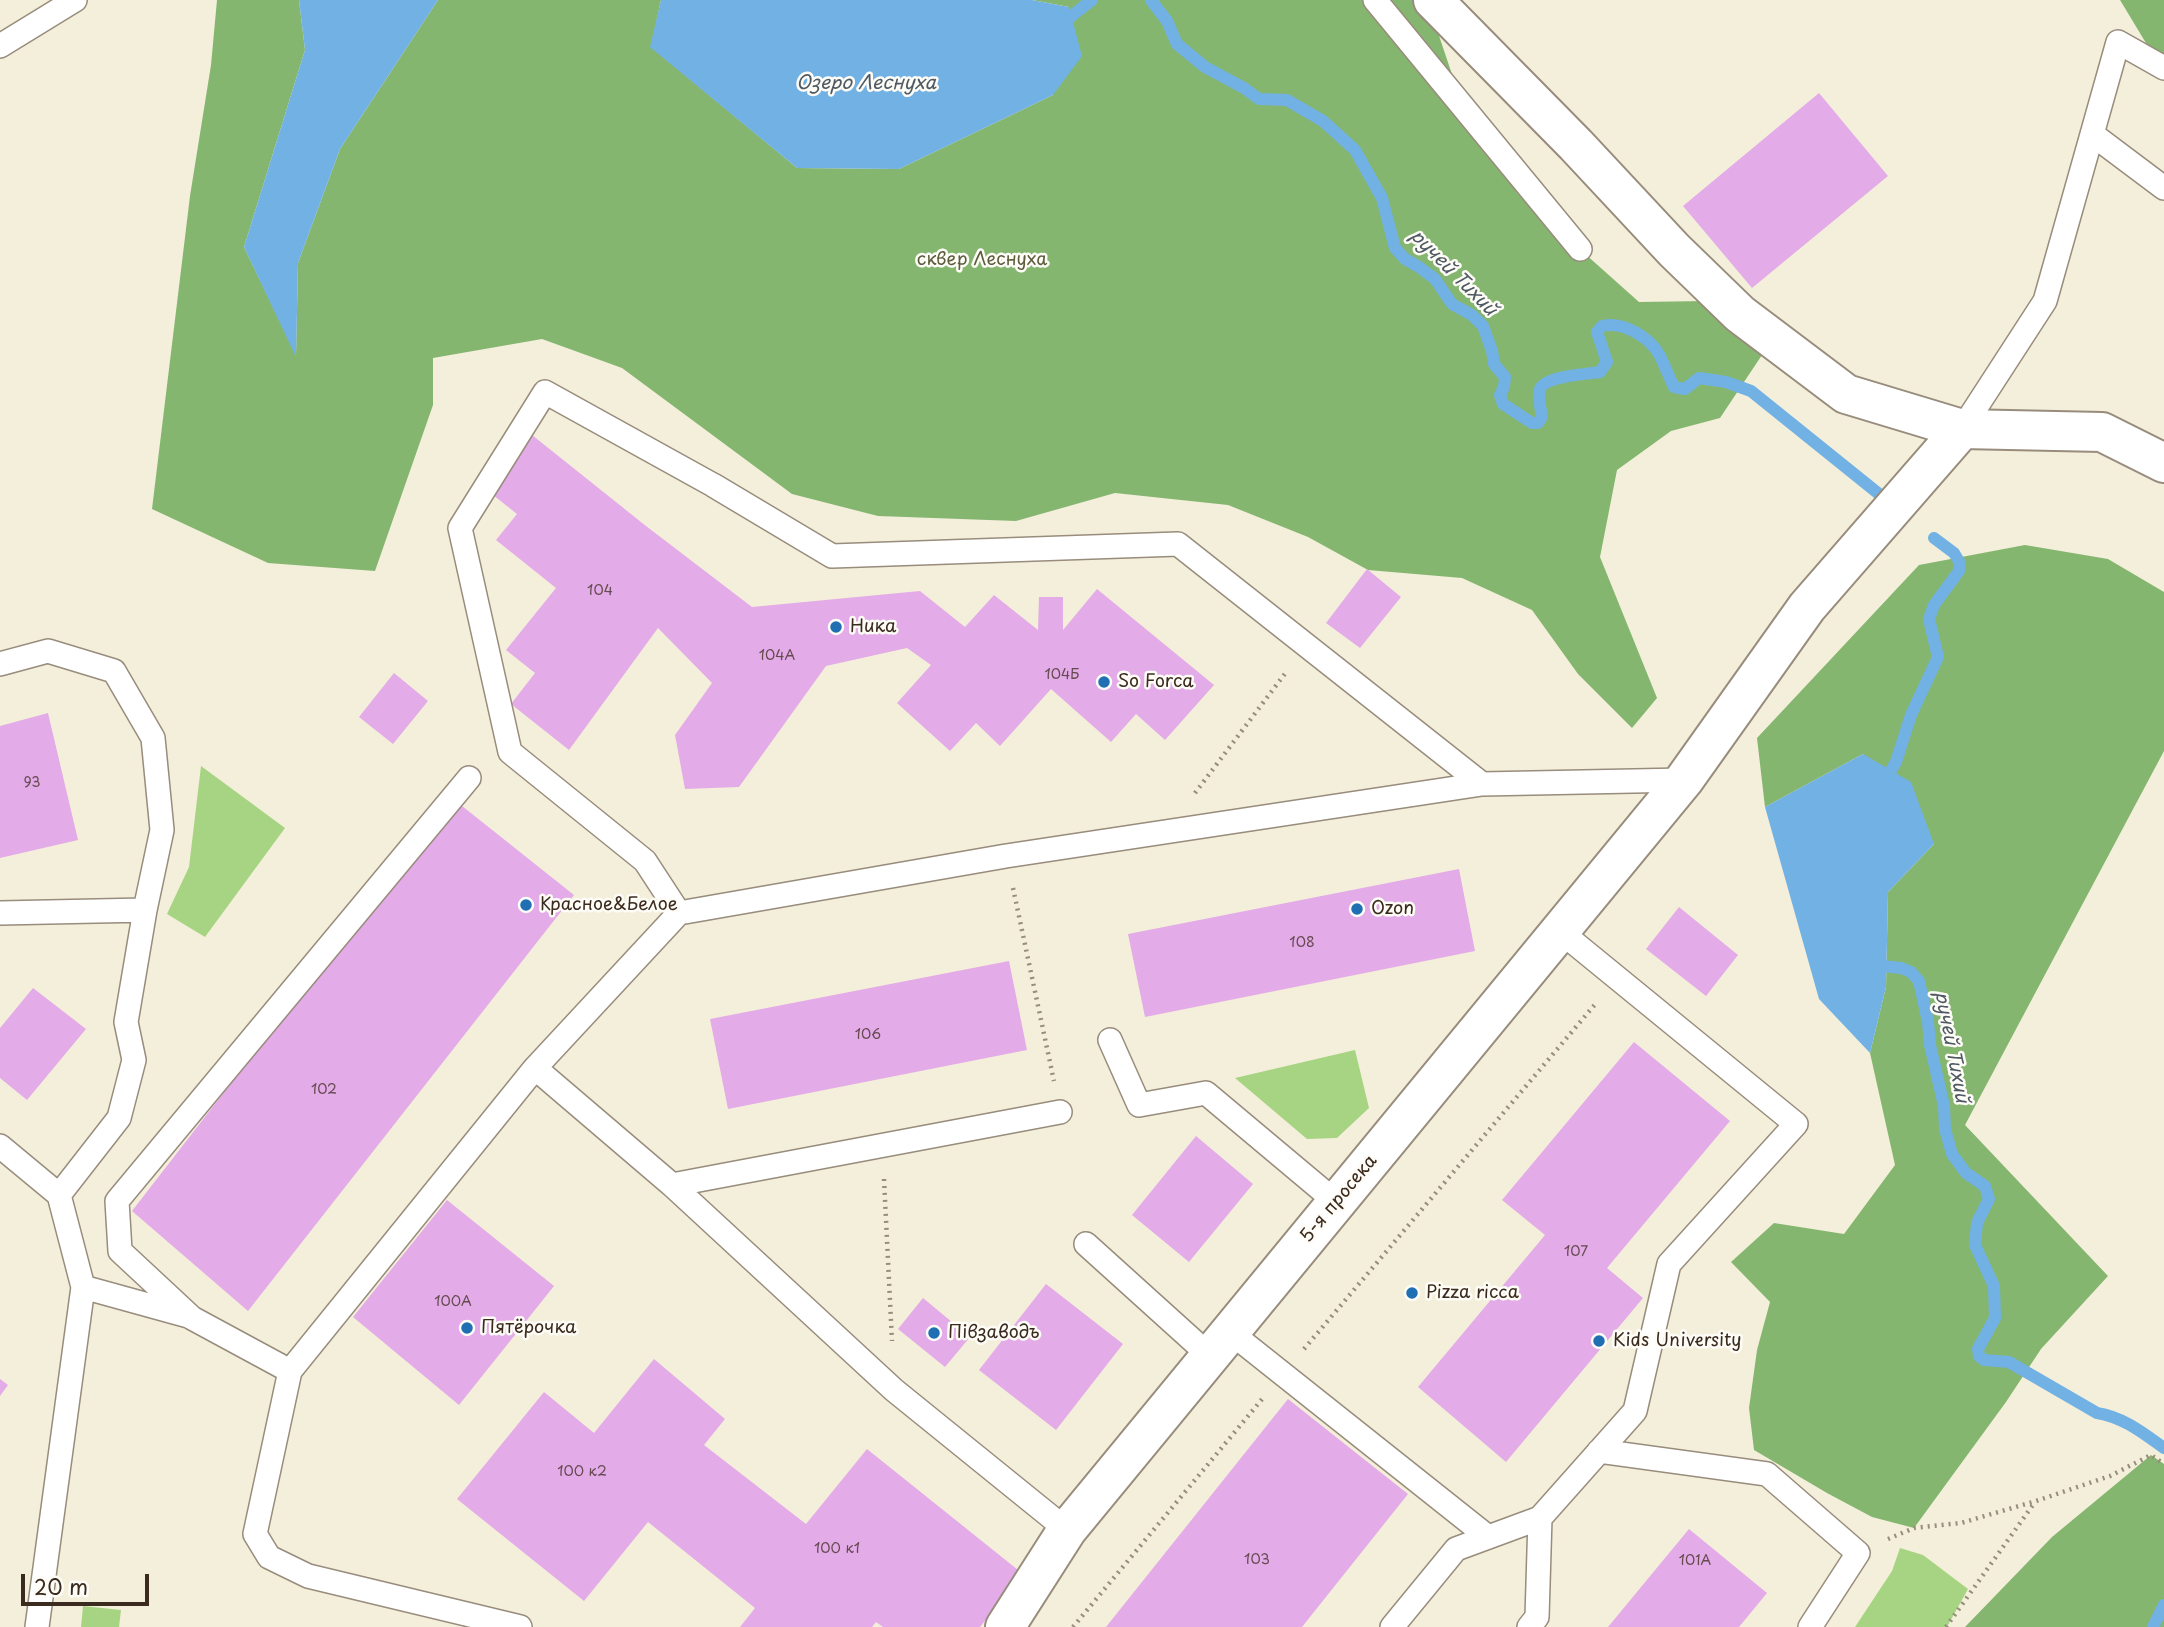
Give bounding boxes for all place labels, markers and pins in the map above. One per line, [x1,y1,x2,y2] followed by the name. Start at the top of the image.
[850,616,896,638] place label: Ника
[828,619,844,635] marker: Ника
[1118,671,1194,693] place label: So Forca
[1096,674,1112,690] marker: So Forca
[540,894,678,916] place label: Красное&Белое
[518,897,534,913] marker: Красное&Белое
[1371,898,1414,920] place label: Ozon
[1349,901,1365,917] marker: Ozon
[1426,1282,1519,1304] place label: Pizza ricca
[1404,1285,1420,1301] marker: Pizza ricca
[481,1317,576,1339] place label: Пятёрочка
[459,1320,475,1336] marker: Пятёрочка
[948,1322,1040,1344] place label: Пiвзаводъ
[926,1325,942,1341] marker: Пiвзаводъ
[1613,1330,1742,1352] place label: Kids University
[1591,1333,1607,1349] marker: Kids University

